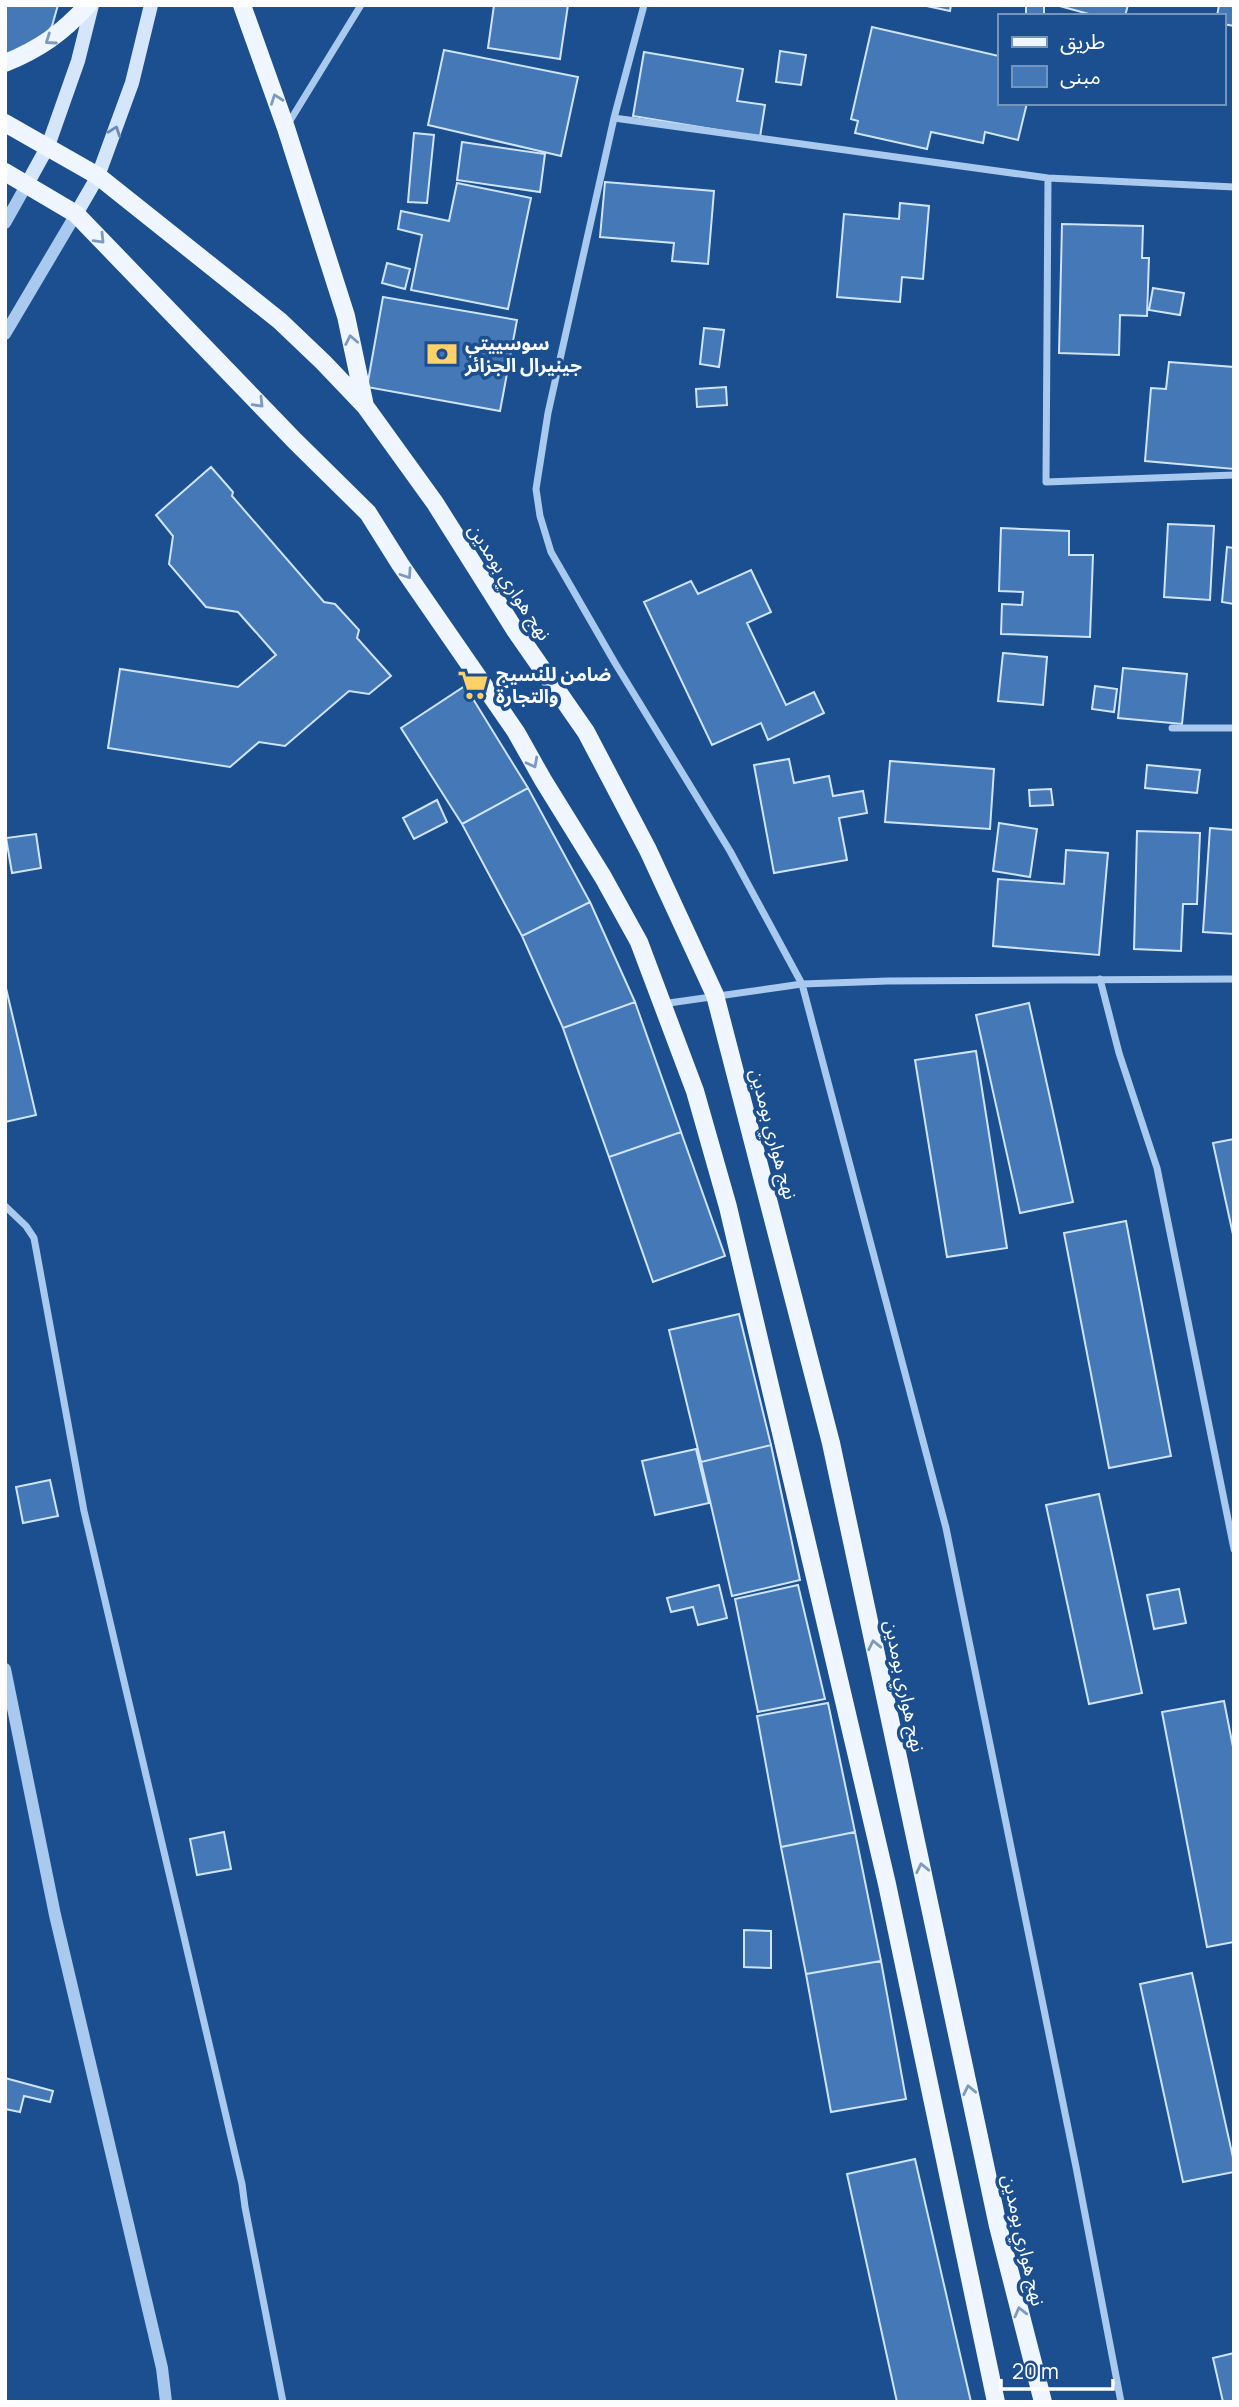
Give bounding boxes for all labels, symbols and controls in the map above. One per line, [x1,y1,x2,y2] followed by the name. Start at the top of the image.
[998,14,1225,105] legend
[1060,27,1105,55] text: طريق
[45,32,58,44] one-way arrow
[1060,62,1101,90] text: مبنى
[270,94,284,106] one-way arrow
[106,125,120,137] one-way arrow
[92,231,105,244] one-way arrow
[464,330,582,378] place label: سوسييتي جينيرال الجزائر
[345,334,360,346] one-way arrow
[425,337,459,371] bank icon: سوسييتي جينيرال الجزائر
[250,395,263,408] one-way arrow
[461,519,557,647] street label: نهج هواري بومدين
[398,566,411,579] one-way arrow
[496,661,611,709] place label: ضامن للنسيج والتجارة
[456,668,490,702] supermarket icon: ضامن للنسيج والتجارة
[525,756,538,768] one-way arrow
[742,1066,804,1203] street label: نهج هواري بومدين
[876,1618,932,1755] street label: نهج هواري بومدين
[868,1639,883,1651] one-way arrow
[915,1862,930,1874] one-way arrow
[963,2084,978,2096] one-way arrow
[994,2172,1052,2309] street label: نهج هواري بومدين
[1014,2306,1028,2318] one-way arrow
[1001,2348,1113,2392] scale bar
[1012,2357,1059,2385] text: 20 m

